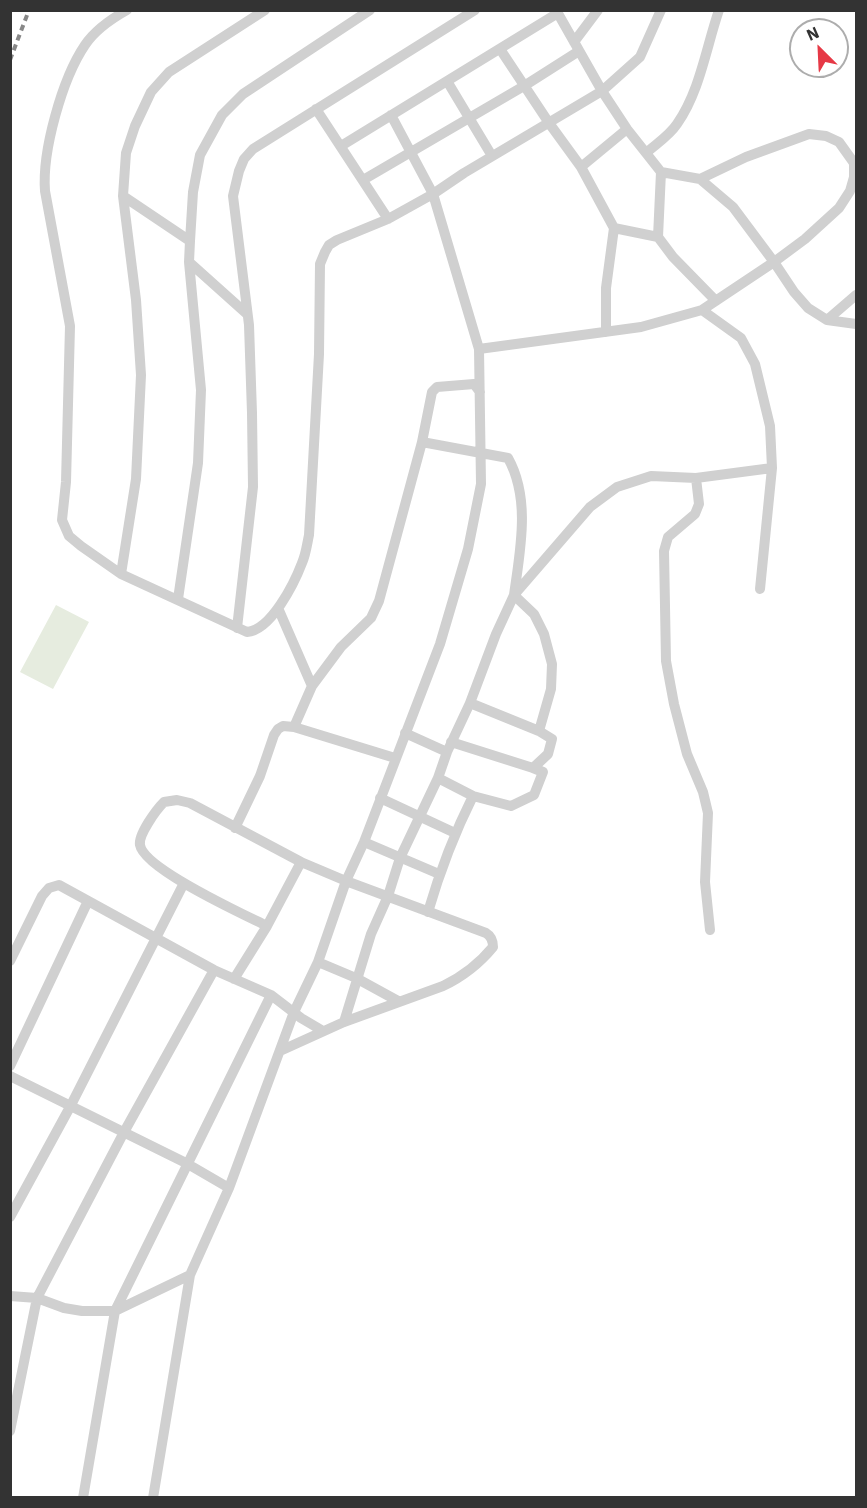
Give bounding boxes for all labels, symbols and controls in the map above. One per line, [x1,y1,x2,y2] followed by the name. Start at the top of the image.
[789,18,849,78] north arrow
[803,22,822,45] text: N

